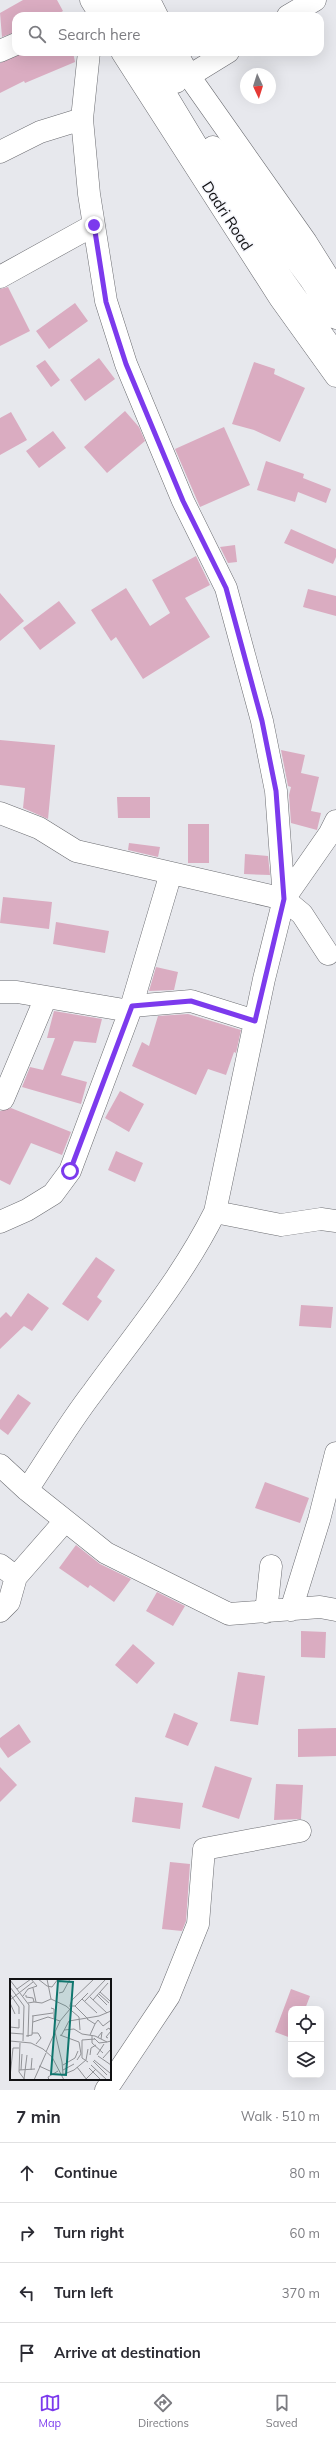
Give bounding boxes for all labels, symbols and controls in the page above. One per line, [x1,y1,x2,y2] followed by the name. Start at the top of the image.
[12,12,324,56] search box
[26,23,48,45] icon: search
[58,25,140,44] text: Search here
[240,68,276,104] north arrow
[198,177,257,254] street label: Dadri Road
[85,216,103,234] route end
[61,1162,79,1180] route start
[10,1979,111,2080] inset map
[288,2006,324,2078] map controls
[288,2006,324,2042] button: locate
[288,2042,324,2078] button: layers
[16,2106,61,2127] text: 7 min
[241,2108,320,2124] text: Walk · 510 m
[16,2162,38,2184] icon: ahead
[54,2163,117,2182] text: Continue
[290,2165,320,2181] text: 80 m
[16,2222,38,2244] icon: right
[54,2223,124,2242] text: Turn right
[290,2225,320,2241] text: 60 m
[16,2282,38,2304] icon: left
[54,2283,113,2302] text: Turn left
[282,2285,320,2301] text: 370 m
[16,2342,38,2364] icon: arrive
[54,2343,201,2362] text: Arrive at destination
[38,2392,61,2430] tab: Map
[138,2392,189,2430] tab: Directions
[266,2392,298,2430] tab: Saved

